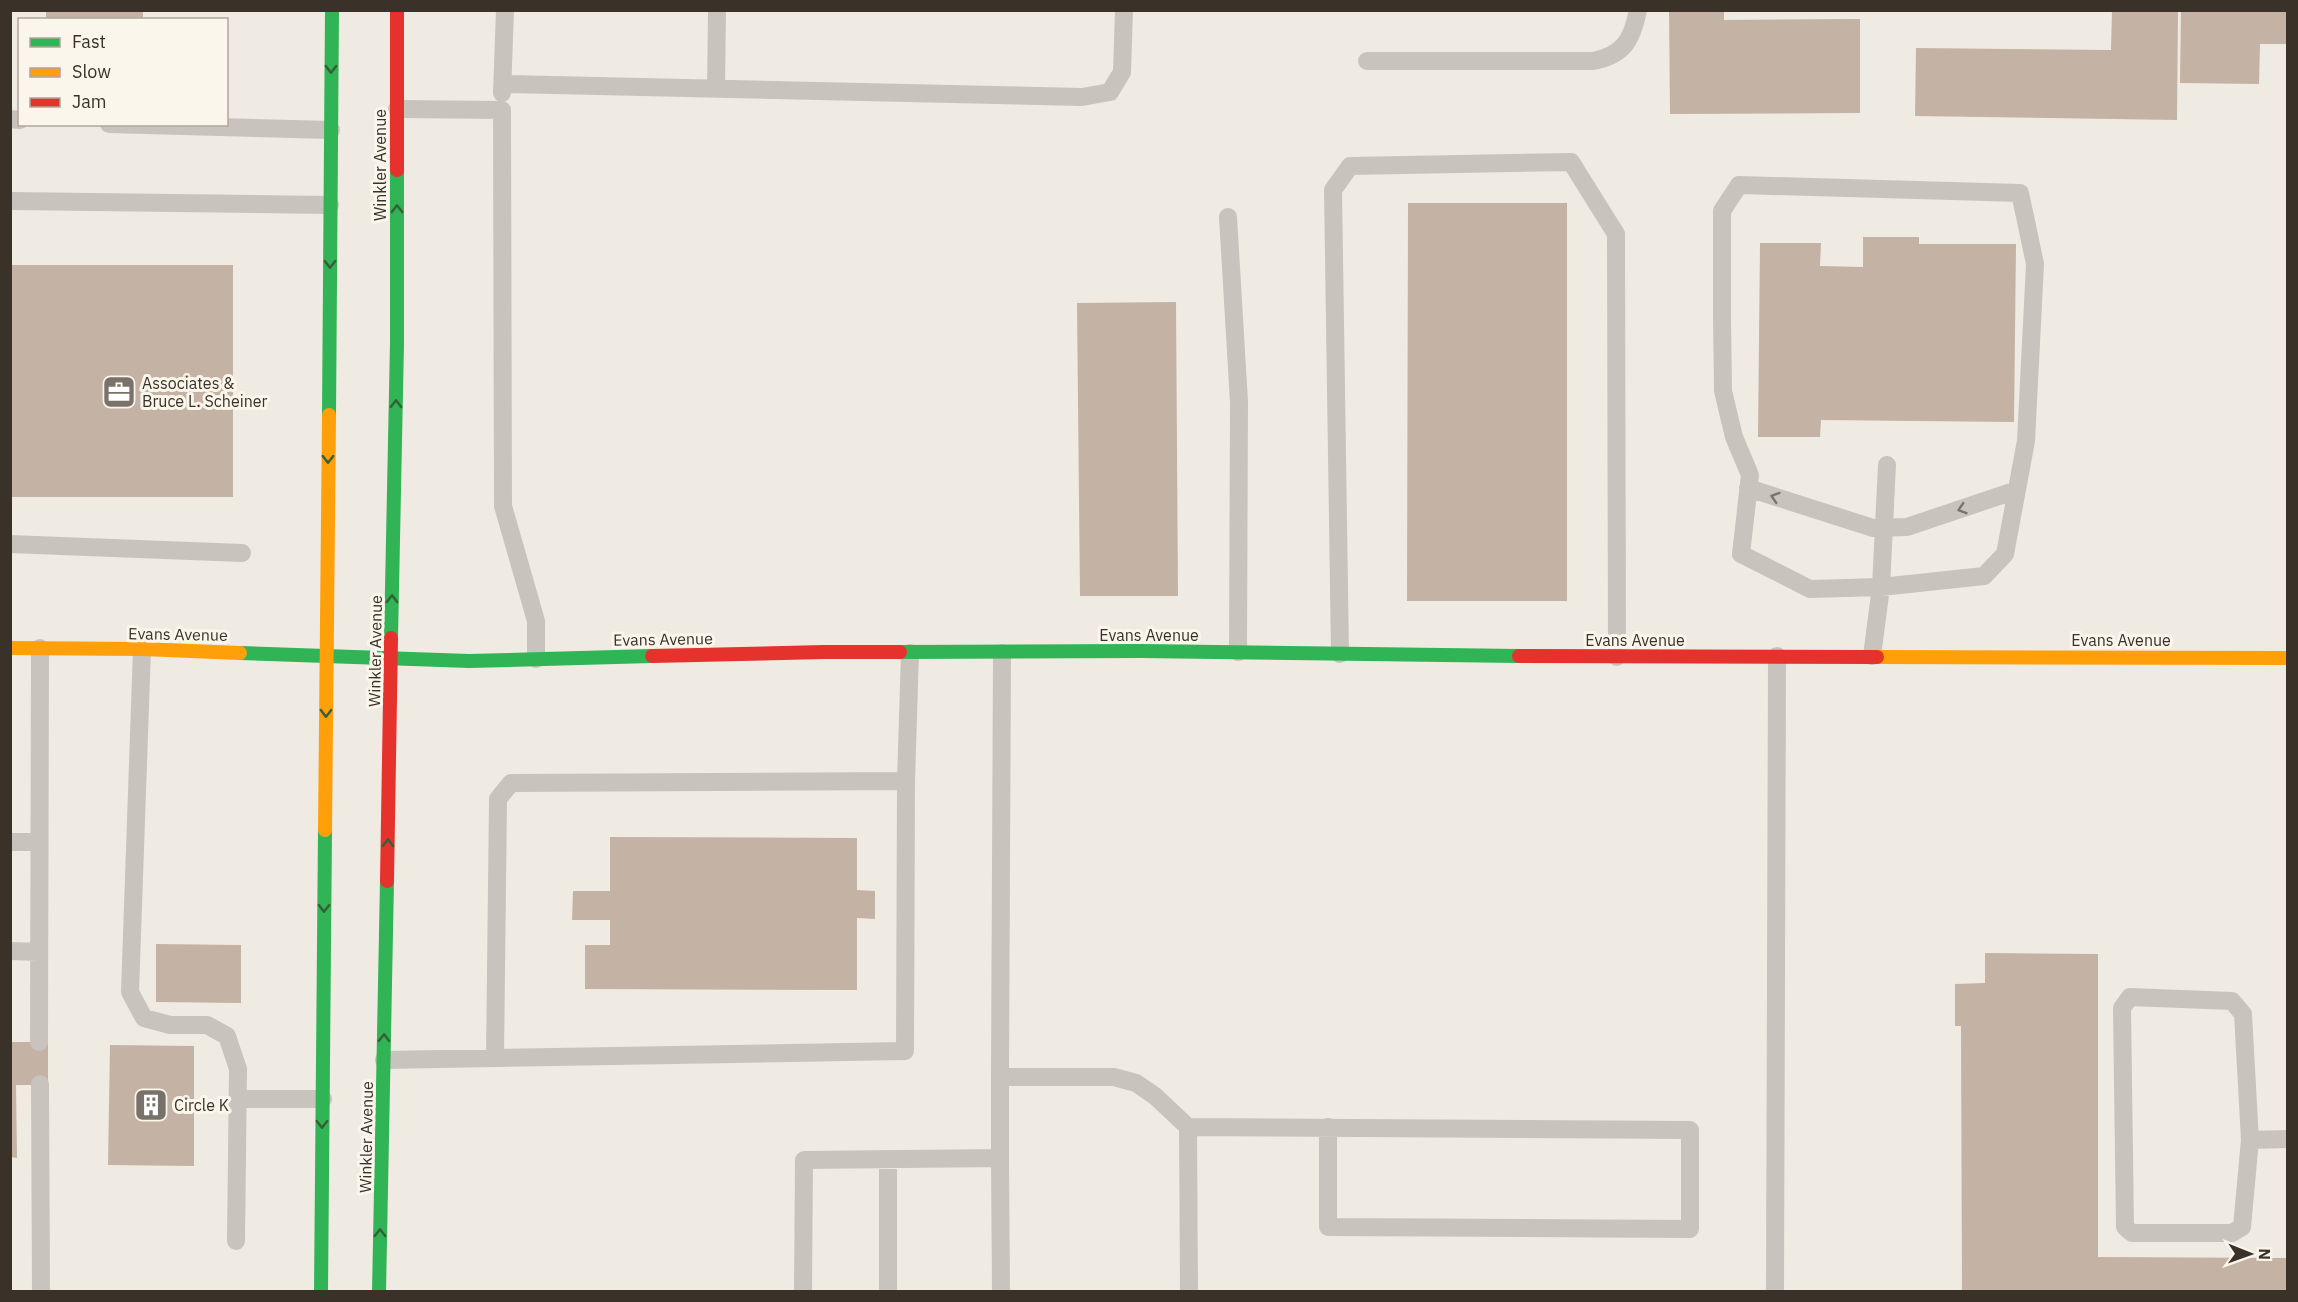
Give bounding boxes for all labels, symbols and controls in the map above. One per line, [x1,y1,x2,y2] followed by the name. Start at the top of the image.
[18,18,228,126] legend
[72,30,106,53] text: Fast
[72,60,111,83] text: Slow
[325,64,337,73] one-way arrow
[72,90,107,113] text: Jam
[370,109,390,221] street label: Winkler Avenue
[391,204,403,213] one-way arrow
[324,259,336,268] one-way arrow
[142,373,268,411] place label: Associates & Bruce L. Scheiner
[101,374,137,410] office icon: Associates & Bruce L. Scheiner
[389,399,402,408] one-way arrow
[322,454,334,463] one-way arrow
[1770,492,1781,504] one-way arrow
[1957,501,1968,514] one-way arrow
[386,594,398,603] one-way arrow
[364,595,386,707] street label: Winkler Avenue
[128,623,228,645] street label: Evans Avenue
[1099,625,1199,645] street label: Evans Avenue
[613,628,713,650] street label: Evans Avenue
[1585,630,1685,650] street label: Evans Avenue
[2071,630,2171,650] street label: Evans Avenue
[320,708,332,717] one-way arrow
[382,839,394,848] one-way arrow
[318,903,330,912] one-way arrow
[378,1034,390,1043] one-way arrow
[355,1081,377,1193] street label: Winkler Avenue
[133,1087,169,1123] building icon: Circle K
[174,1095,229,1115] place label: Circle K
[316,1119,328,1128] one-way arrow
[2220,1224,2280,1284] north arrow
[374,1229,386,1238] one-way arrow
[2255,1248,2275,1260] text: N

